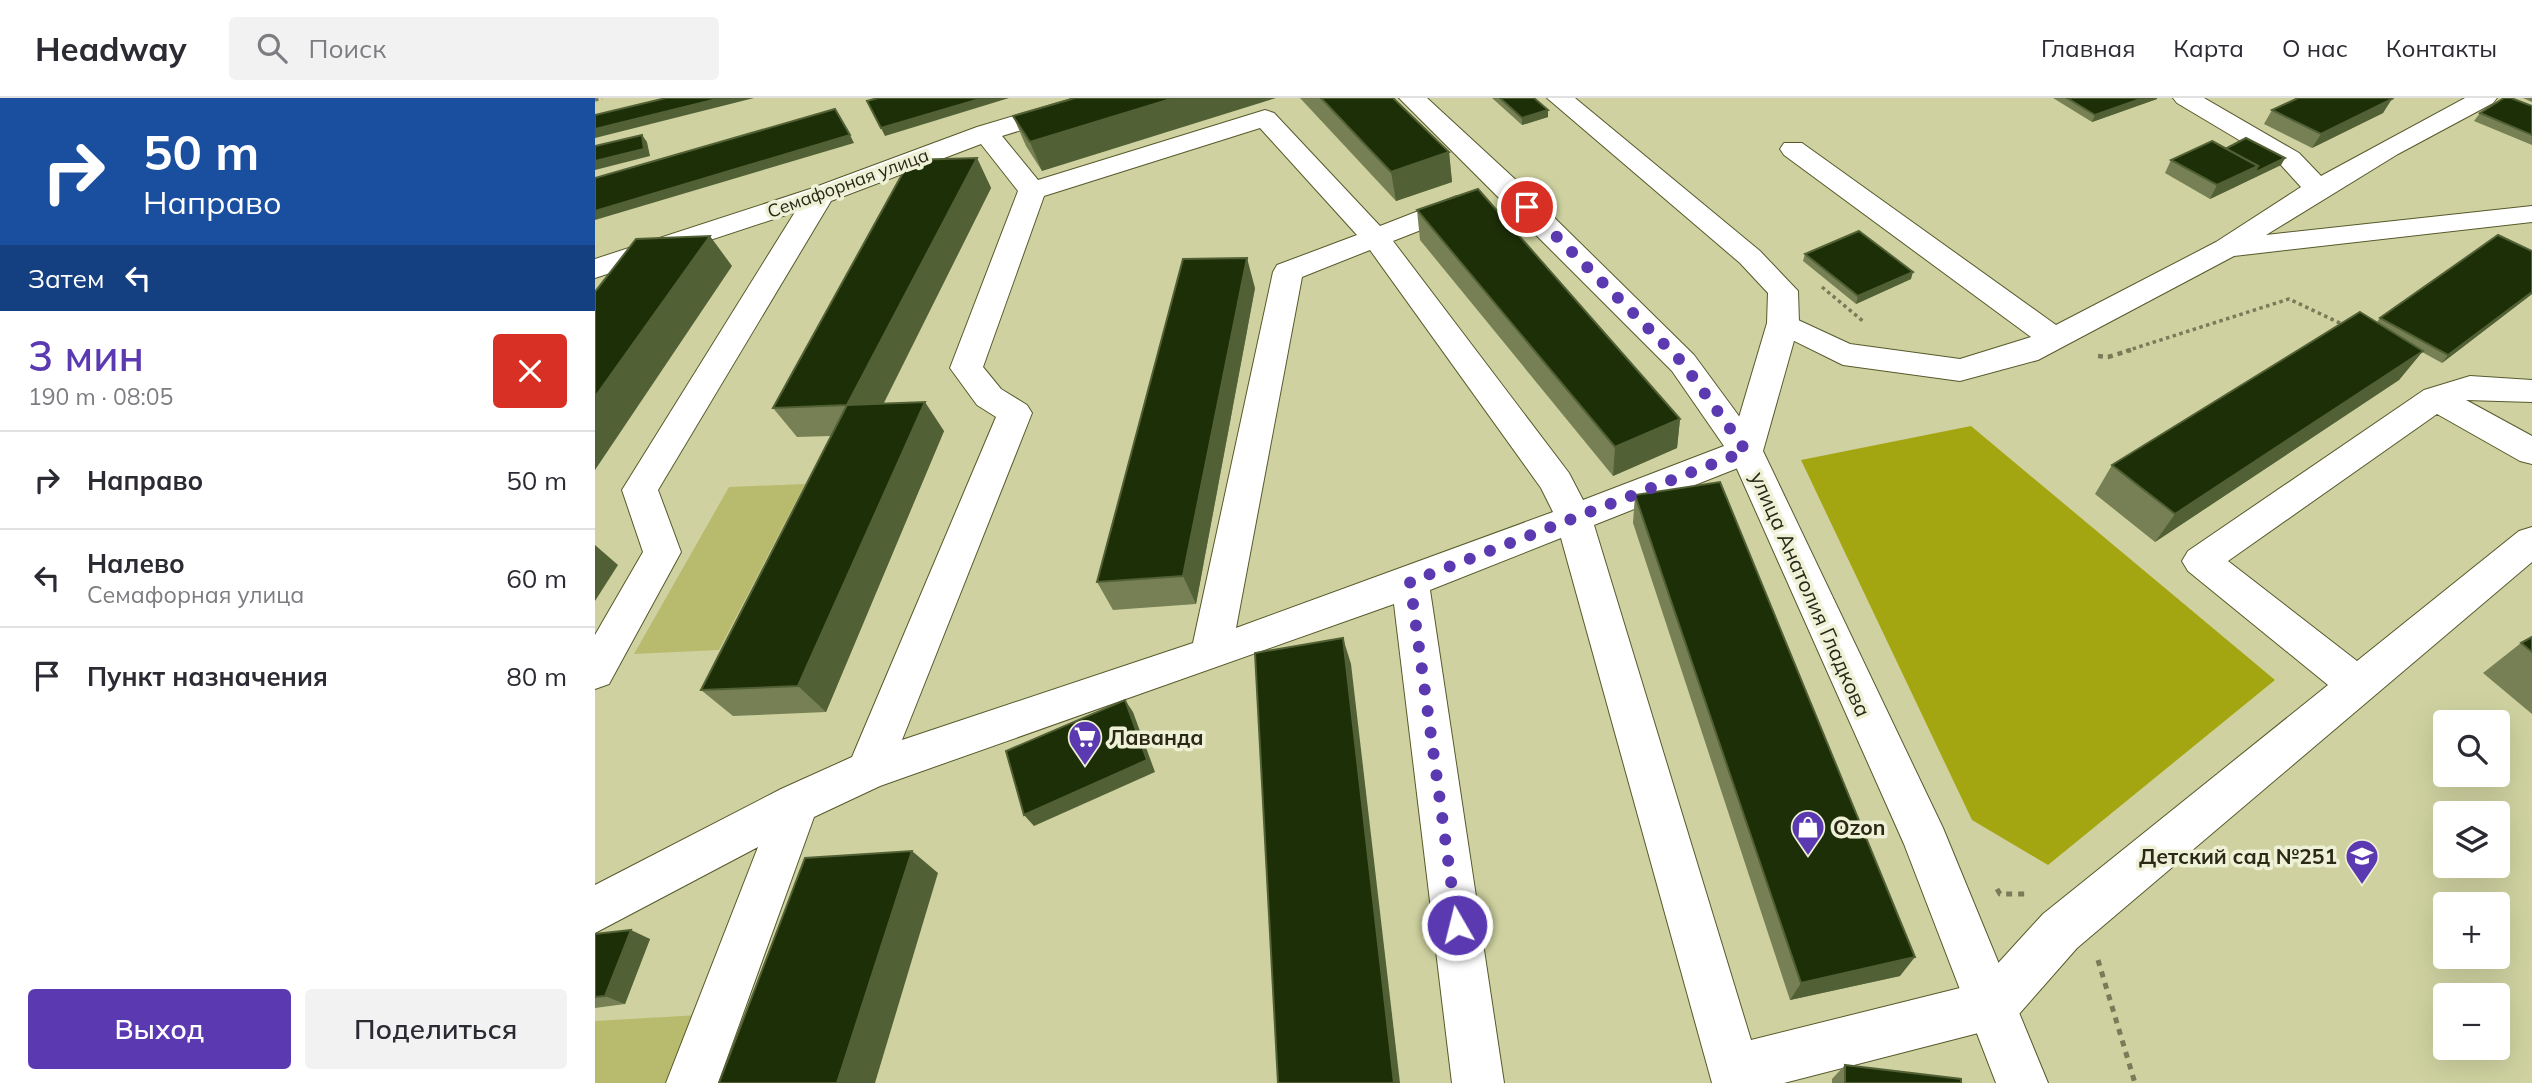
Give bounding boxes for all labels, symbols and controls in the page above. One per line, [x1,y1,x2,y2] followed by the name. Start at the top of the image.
[229,17,719,80] search box
[35,28,187,69] text: Headway
[253,29,291,67] icon: search
[309,32,386,65] text: Поиск
[2041,33,2135,63] text: Главная
[2173,33,2244,63] text: Карта
[2282,33,2348,63] text: О нас
[2386,33,2497,63] text: Контакты
[143,121,259,182] text: 50 m
[28,126,119,217] icon: right
[764,143,932,223] street label: Семафорная улица
[1497,177,1557,237] pin
[143,182,282,222] text: Направо
[1508,188,1546,226] icon: arrive
[119,259,157,297] icon: left
[28,262,105,295] text: Затем
[28,329,144,382] text: 3 мин
[493,334,567,408] button: close
[28,382,173,411] text: 190 m · 08:05
[28,461,66,499] icon: right
[87,464,203,497] text: Направо
[506,464,567,497] text: 50 m
[1745,467,1877,721] street label: улица Анатолия Гладкова
[87,547,185,580] text: Налево
[28,559,66,597] icon: left
[506,562,567,595] text: 60 m
[87,580,304,609] text: Семафорная улица
[28,657,66,695] icon: arrive
[87,660,328,693] text: Пункт назначения
[506,660,567,693] text: 80 m
[2433,710,2510,1060] map controls
[2433,710,2510,787] button: search
[1066,718,1104,767] supermarket icon: Лаванда
[1109,724,1204,750] place label: Лаванда
[2433,801,2510,878] button: layers
[1789,808,1827,857] shop icon: Ozon
[1833,814,1885,840] place label: Ozon
[2343,837,2381,886] school or university icon: Детский сад №251
[2139,843,2337,869] place label: Детский сад №251
[1420,888,1494,962] position arrow
[2433,892,2510,969] button: +
[2433,983,2510,1060] button: −
[28,989,291,1069] button: Выход
[305,989,567,1069] button: Поделиться

